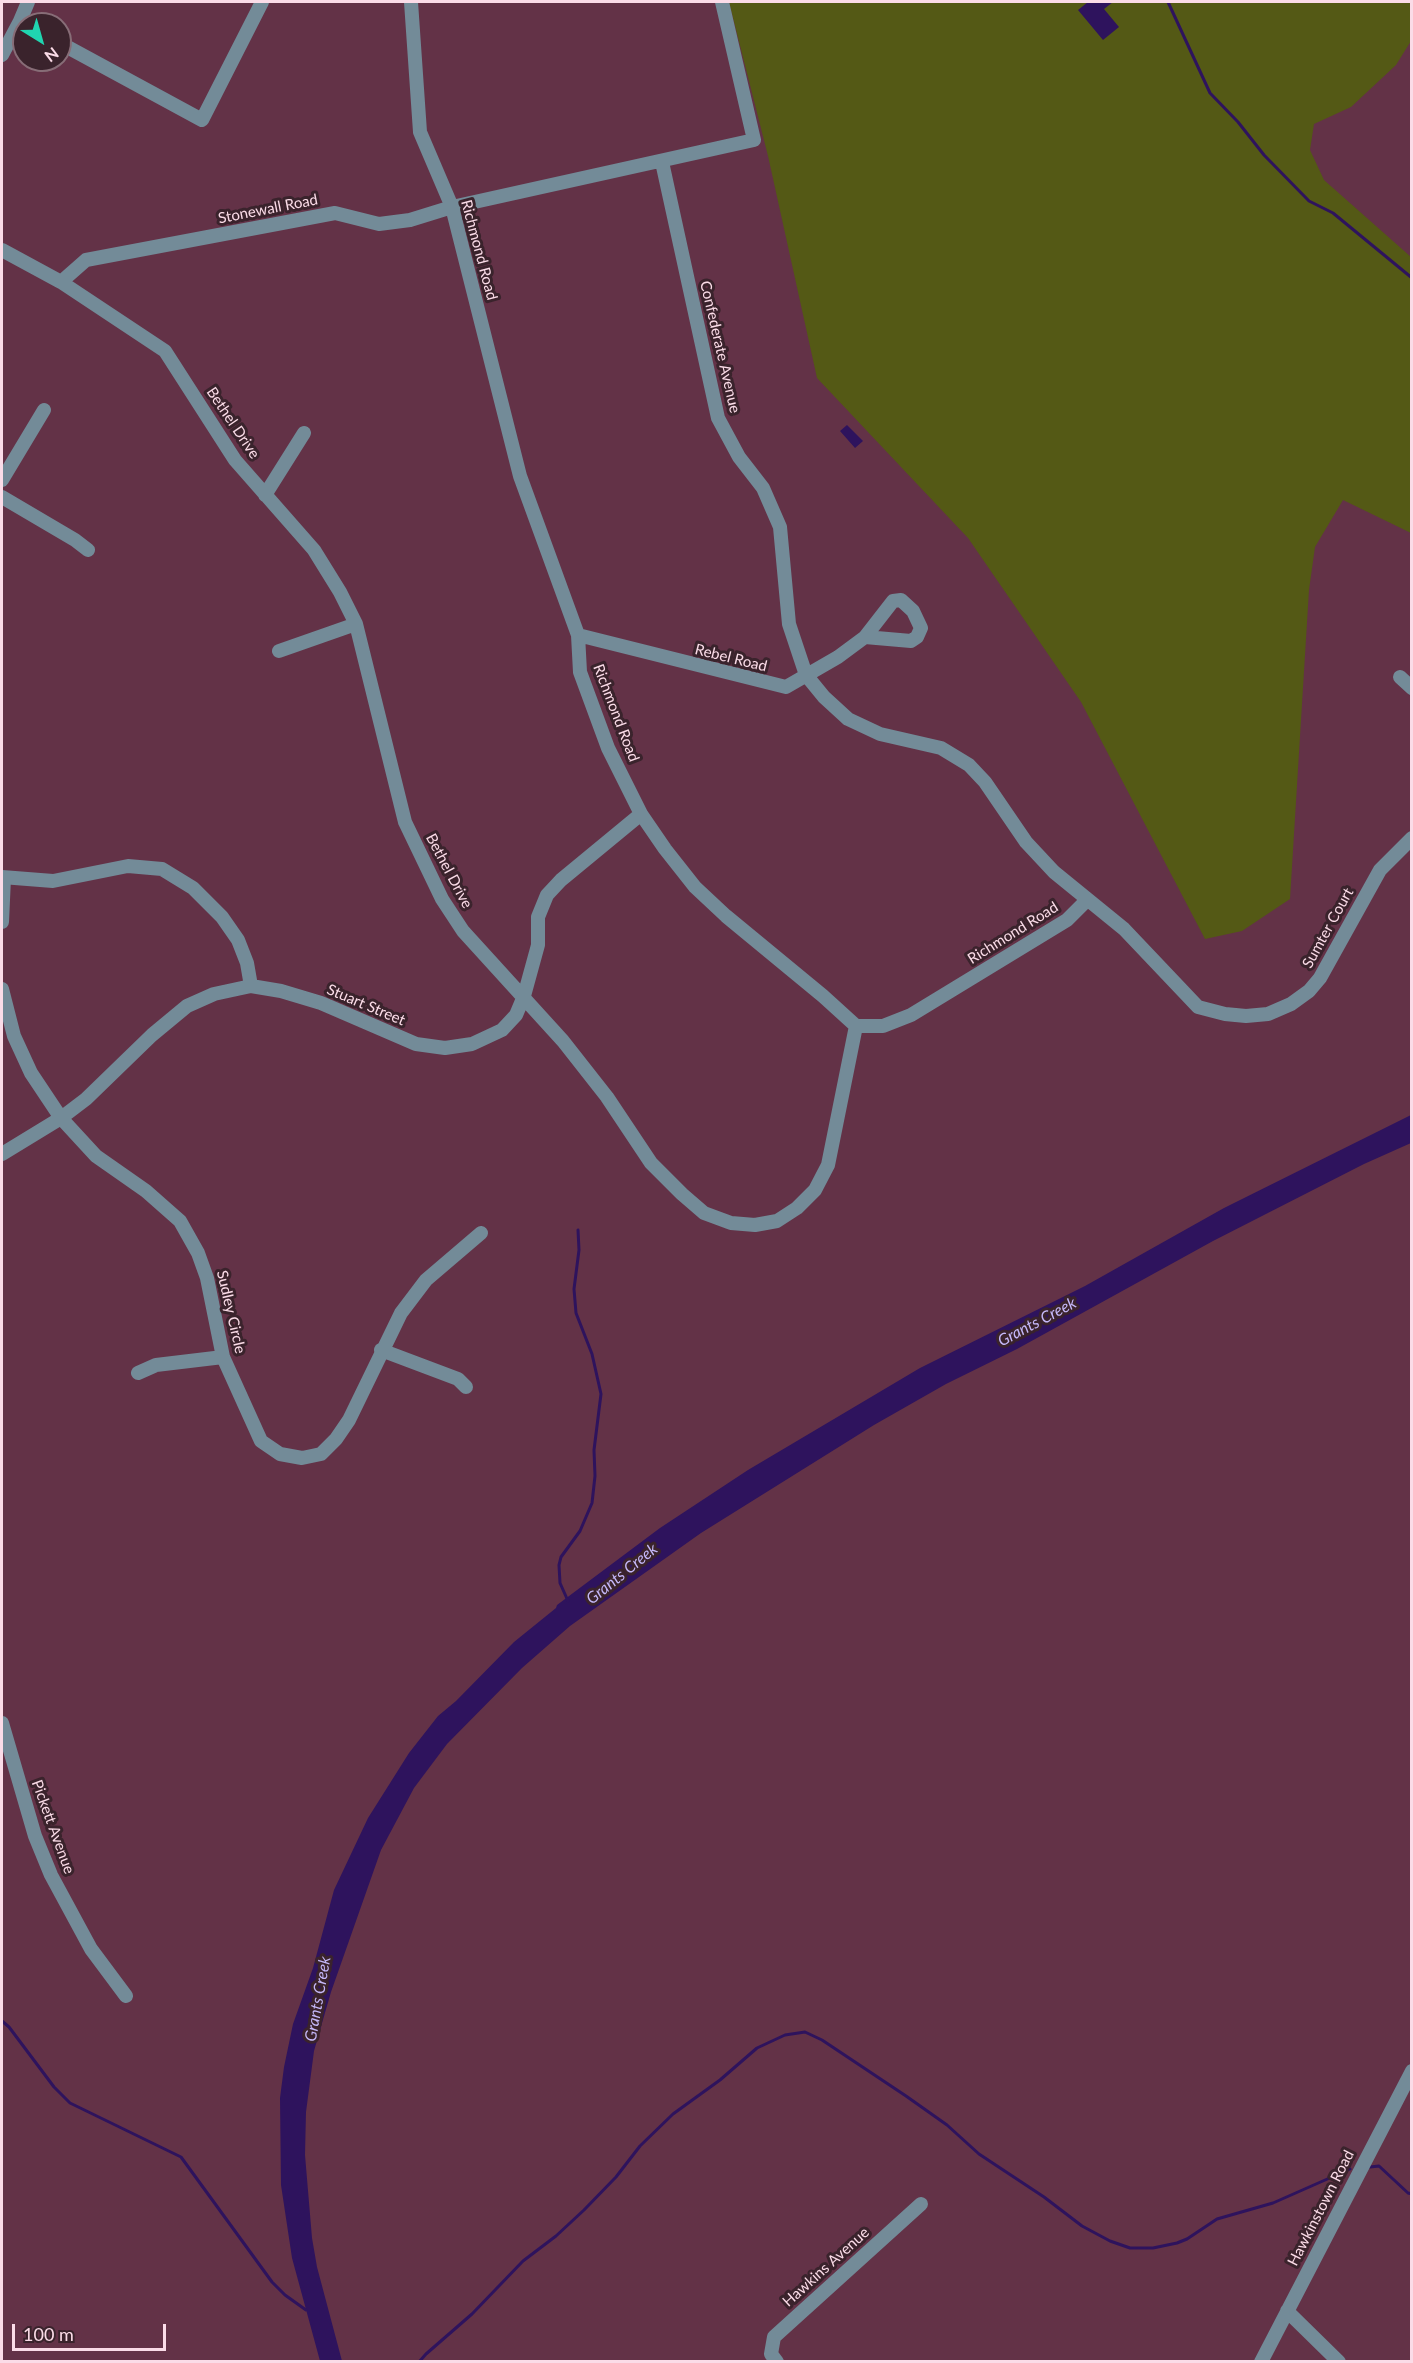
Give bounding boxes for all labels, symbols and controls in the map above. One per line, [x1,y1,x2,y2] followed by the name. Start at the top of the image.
[12,12,72,72] north arrow
[41,44,63,66] text: N
[217,191,319,227] street label: Stonewall Road
[457,198,501,302] street label: Richmond Road
[696,279,744,415] street label: Confederate Avenue
[203,384,263,462] street label: Bethel Drive
[693,640,769,676] street label: Rebel Road
[589,662,643,764] street label: Richmond Road
[422,830,476,912] street label: Bethel Drive
[1299,885,1357,971] street label: Sumter Court
[964,898,1062,968] street label: Richmond Road
[324,980,408,1030] street label: Stuart Street
[213,1269,249,1355] street label: Sudley Circle
[994,1293,1080,1351] water label: Grants Creek
[583,1539,661,1609] water label: Grants Creek
[28,1778,78,1876] street label: Pickett Avenue
[301,1955,335,2043] water label: Grants Creek
[1284,2147,1358,2269] street label: Hawkinstown Road
[779,2224,873,2310] street label: Hawkins Avenue
[15,2312,170,2350] scale bar
[23,2323,74,2345] text: 100 m

